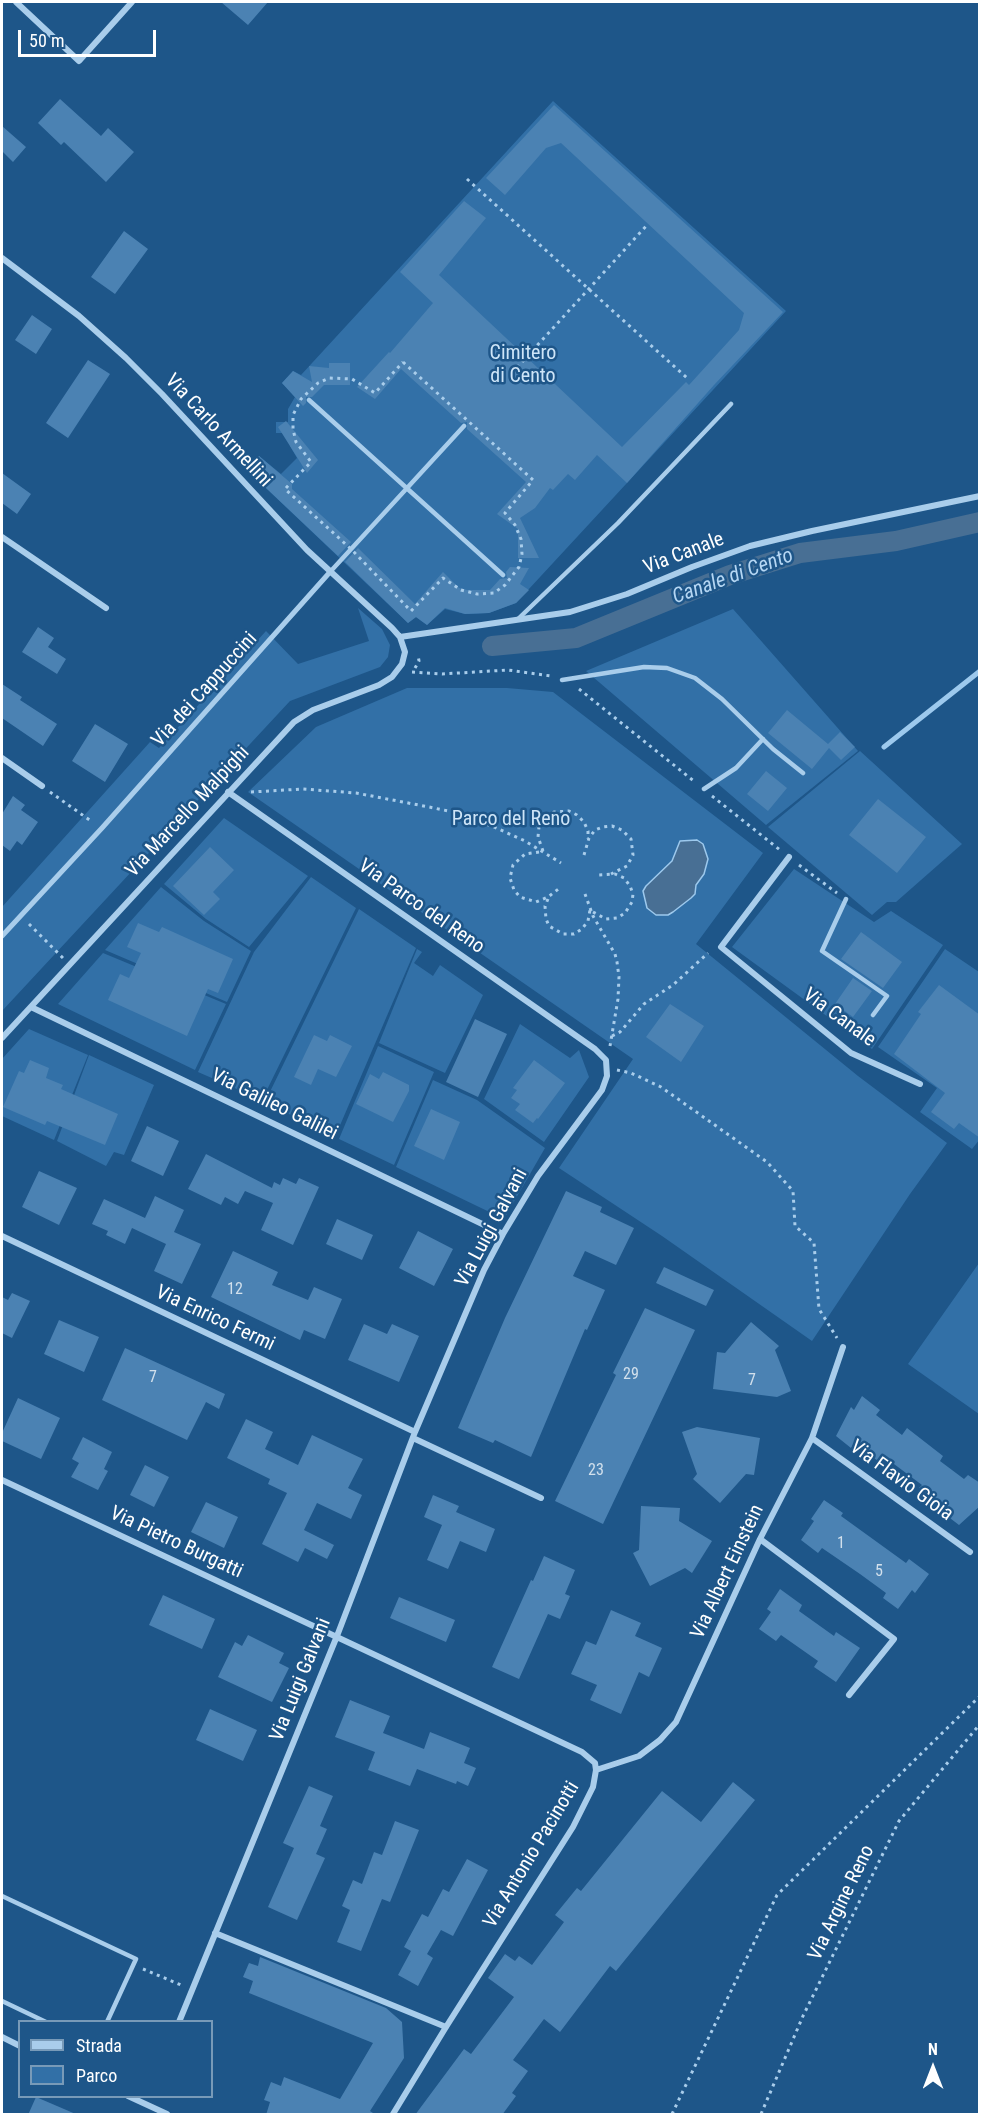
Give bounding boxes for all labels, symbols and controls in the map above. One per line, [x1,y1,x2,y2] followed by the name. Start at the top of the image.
[21,18,159,56] scale bar
[29,30,64,51] text: 50 m
[490,342,556,389] park label: Cimitero di Cento
[159,369,277,493] street label: Via Carlo Armellini
[640,528,728,580] street label: Via Canale
[669,544,797,610] water label: Canale di Cento
[147,628,263,752] street label: Via dei Cappuccini
[121,741,255,883] street label: Via Marcello Malpighi
[452,808,570,832] park label: Parco del Reno
[353,855,489,959] street label: Via Parco del Reno
[798,984,880,1052] street label: Via Canale
[207,1064,341,1146] street label: Via Galileo Galilei
[451,1165,533,1291] street label: Via Luigi Galvani
[227,1280,243,1300] house number: 12
[152,1281,278,1357] street label: Via Enrico Fermi
[623,1365,639,1385] house number: 29
[149,1368,157,1388] house number: 7
[748,1371,756,1391] house number: 7
[845,1435,957,1527] street label: Via Flavio Gioia
[588,1461,604,1481] house number: 23
[686,1501,770,1643] street label: Via Albert Einstein
[106,1502,246,1584] street label: Via Pietro Burgatti
[837,1534,845,1554] house number: 1
[875,1562,883,1582] house number: 5
[265,1615,337,1745] street label: Via Luigi Galvani
[479,1778,585,1932] street label: Via Antonio Pacinotti
[804,1841,880,1965] street label: Via Argine Reno
[18,2020,213,2098] legend
[76,2035,122,2056] text: Strada
[903,2038,963,2098] north arrow
[928,2040,938,2059] text: N
[76,2065,117,2086] text: Parco

